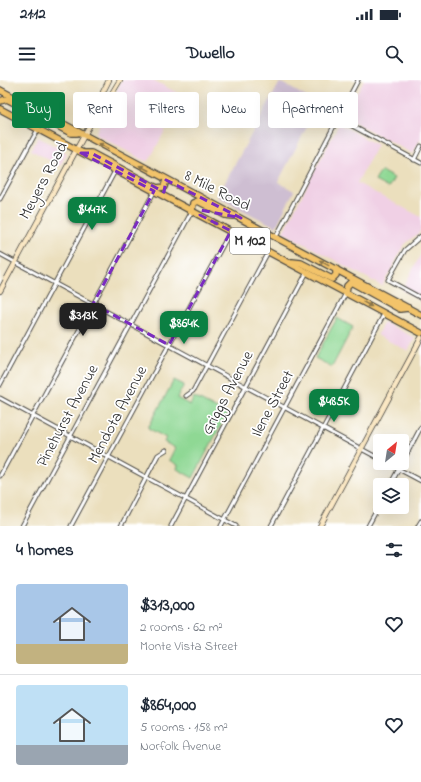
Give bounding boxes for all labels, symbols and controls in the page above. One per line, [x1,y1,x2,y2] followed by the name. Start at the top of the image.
[20,3,46,25] text: 21:12
[186,41,235,67] text: Dwello
[16,43,38,65] icon: menu
[383,43,405,65] icon: search
[12,92,65,128] chip: Buy
[73,92,127,128] chip: Rent
[135,92,199,128] chip: Filters
[207,92,260,128] chip: New
[268,92,358,128] chip: Apartment
[13,138,75,224] street label: Meyers Road
[98,143,109,150] one-way arrow
[180,164,254,218] street label: 8 Mile Road
[139,165,150,172] one-way arrow
[64,197,120,231] pin: $447K
[77,200,107,219] text: $447K
[208,219,219,225] one-way arrow
[230,228,270,254] road number: M 102
[318,259,330,266] one-way arrow
[361,300,372,307] one-way arrow
[55,303,111,337] pin: $313K
[68,306,98,325] text: $313K
[156,311,212,345] pin: $864K
[169,314,199,333] text: $864K
[196,346,261,439] street label: Griggs Avenue
[31,360,106,472] street label: Pinehurst Avenue
[82,361,154,468] street label: Mendota Avenue
[245,366,301,442] street label: Ilene Street
[306,389,362,423] pin: $485K
[318,392,350,411] text: $485K
[373,434,409,470] north arrow
[373,434,409,514] map controls
[373,478,409,514] button: layers
[16,538,74,563] text: 4 homes
[383,539,405,561] icon: filters
[140,593,195,618] text: $313,000
[48,600,96,648] icon: home
[383,613,405,635] icon: heart
[140,618,223,637] text: 2 rooms · 62 m²
[140,637,238,656] text: Monte Vista Street
[140,693,196,718] text: $864,000
[48,701,96,749] icon: home
[383,714,405,736] icon: heart
[140,718,228,737] text: 5 rooms · 158 m²
[140,737,221,756] text: Norfolk Avenue

